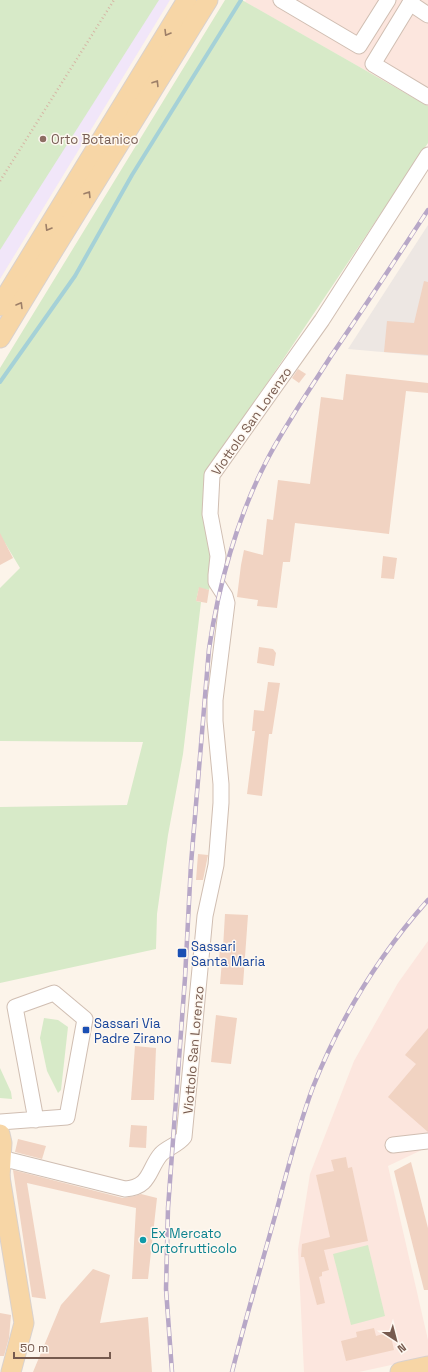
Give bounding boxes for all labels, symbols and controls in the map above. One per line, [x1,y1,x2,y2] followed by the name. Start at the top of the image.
[164,29,172,36] one-way arrow
[152,81,159,88] one-way arrow
[51,131,138,148] place label: Orto Botanico
[38,134,48,144] marker: Orto Botanico
[83,191,91,198] one-way arrow
[45,224,53,231] one-way arrow
[15,302,23,309] one-way arrow
[208,364,295,479] street label: Viottolo San Lorenzo
[191,938,266,970] place label: Sassari Santa Maria
[176,947,188,959] marker: Sassari Santa Maria
[179,985,208,1115] street label: Viottolo San Lorenzo
[94,1015,172,1047] place label: Sassari Via Padre Zirano
[81,1025,91,1035] marker: Sassari Via Padre Zirano
[151,1225,237,1257] place label: Ex Mercato Ortofrutticolo
[138,1235,148,1245] marker: Ex Mercato Ortofrutticolo
[376,1320,416,1360] north arrow
[14,1334,110,1360] scale bar
[20,1340,48,1356] text: 50 m
[395,1340,409,1356] text: N

